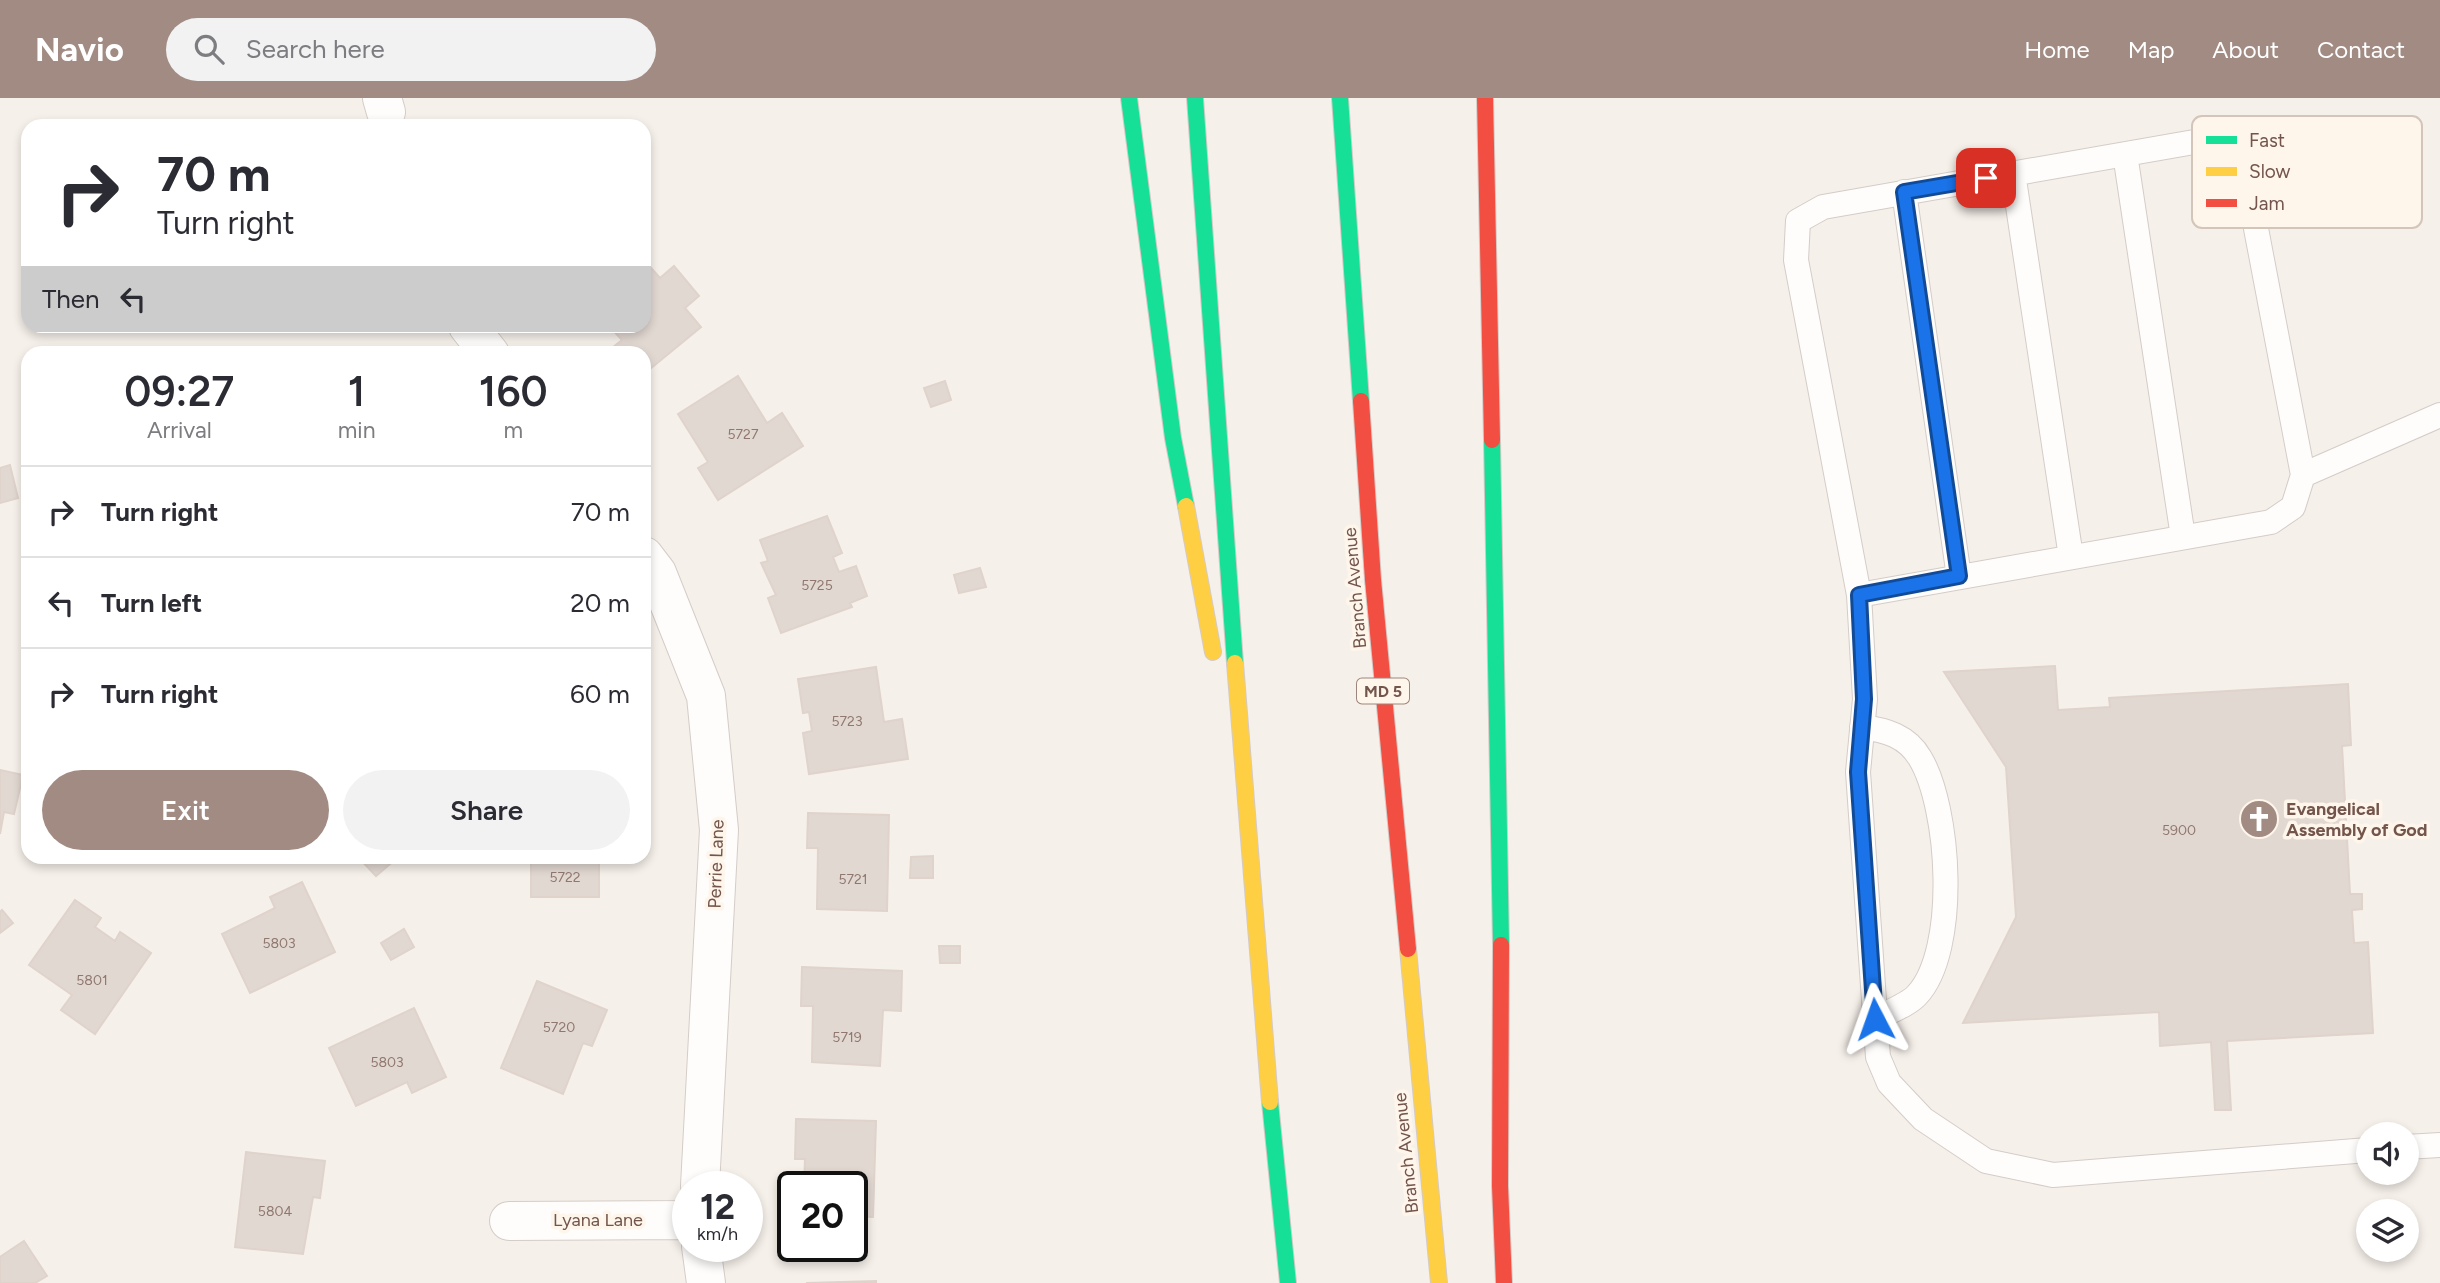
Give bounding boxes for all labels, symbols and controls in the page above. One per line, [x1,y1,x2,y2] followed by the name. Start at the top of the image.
[166,18,656,81] search box
[35,30,124,69] text: Navio
[190,30,228,68] icon: search
[246,33,385,65] text: Search here
[2024,35,2090,64] text: Home
[2128,35,2174,64] text: Map
[2212,35,2279,64] text: About
[2317,35,2405,64] text: Contact
[2192,116,2422,228] legend
[2249,129,2285,152] text: Fast
[157,144,270,203] text: 70 m
[42,147,133,238] icon: right
[1956,148,2016,208] pin
[1967,159,2005,197] icon: arrive
[2249,160,2291,183] text: Slow
[2249,192,2285,215] text: Jam
[157,204,295,242] text: Turn right
[114,280,152,318] icon: left
[42,283,100,315] text: Then
[124,366,234,417] text: 09:27
[348,366,365,417] text: 1
[479,366,548,417] text: 160
[147,416,212,444] text: Arrival
[338,416,375,444] text: min
[503,416,523,444] text: m
[728,426,759,443] house number: 5727
[42,493,80,531] icon: right
[101,496,218,528] text: Turn right
[571,496,630,528] text: 70 m
[1339,526,1371,649] street label: Branch Avenue
[801,577,833,594] house number: 5725
[42,584,80,622] icon: left
[101,587,202,619] text: Turn left
[570,587,630,619] text: 20 m
[42,675,80,713] icon: right
[101,678,218,710] text: Turn right
[570,678,630,710] text: 60 m
[1357,678,1409,704] road number: MD 5
[831,713,863,730] house number: 5723
[42,770,329,850] button: Exit
[343,770,630,850] button: Share
[2238,798,2280,840] church icon: Evangelical Assembly of God
[2286,798,2427,841] place label: Evangelical Assembly of God
[703,819,729,909] street label: Perrie Lane
[2162,822,2196,839] house number: 5900
[549,869,581,886] house number: 5722
[838,871,868,888] house number: 5721
[262,935,296,952] house number: 5803
[76,972,108,989] house number: 5801
[1838,982,1912,1056] position arrow
[543,1019,575,1036] house number: 5720
[832,1029,862,1046] house number: 5719
[370,1054,404,1071] house number: 5803
[1389,1091,1423,1215] street label: Branch Avenue
[2356,1122,2419,1262] map controls
[2356,1122,2419,1185] button: sound
[777,1171,868,1262] speed limit sign: 20
[700,1186,735,1228] text: 12
[2356,1199,2419,1262] button: layers
[258,1203,292,1220] house number: 5804
[553,1209,643,1231] street label: Lyana Lane
[697,1223,738,1245] text: km/h

